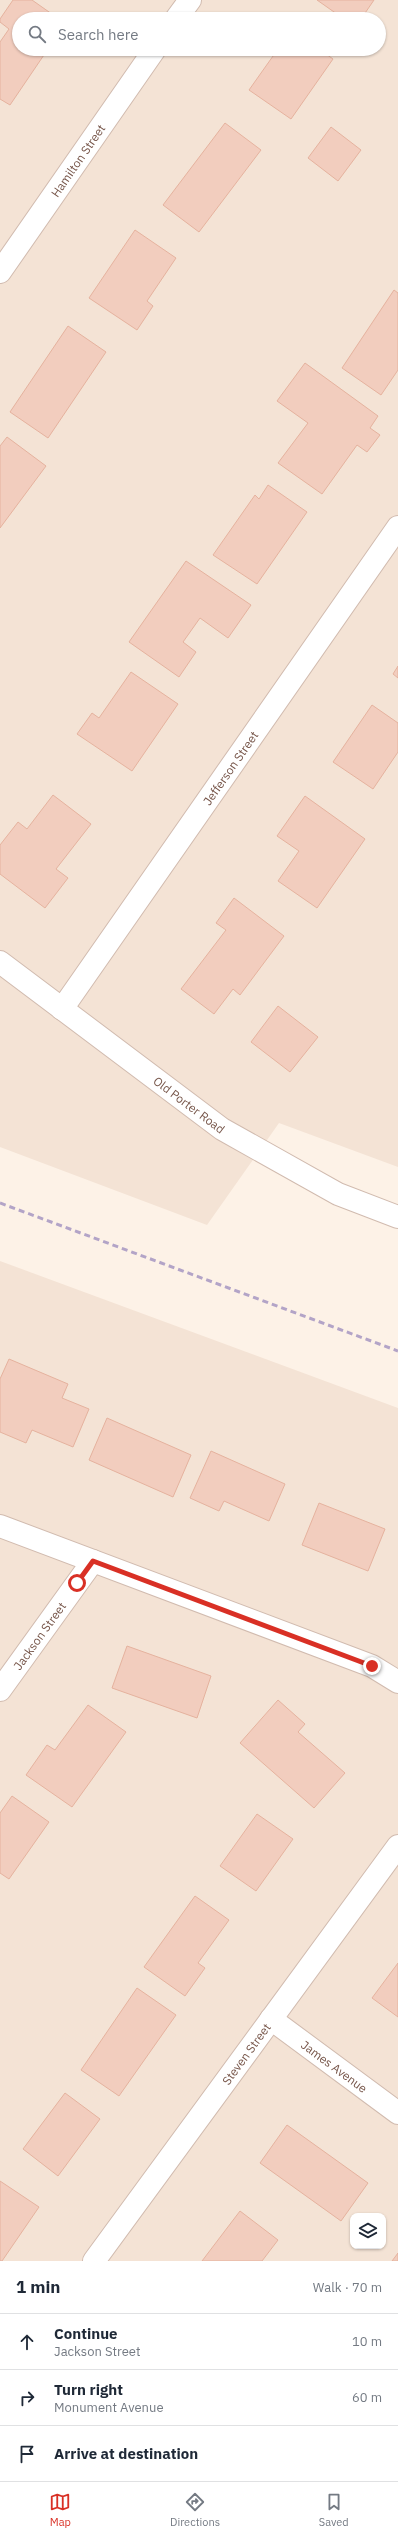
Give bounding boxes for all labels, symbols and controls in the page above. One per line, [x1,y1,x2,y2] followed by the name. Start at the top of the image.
[12,12,386,56] search box
[26,23,48,45] icon: search
[58,25,138,44] text: Search here
[47,121,108,200] street label: Hamilton Street
[199,728,261,808] street label: Jefferson Street
[151,1073,228,1136] street label: Old Porter Road
[68,1574,86,1592] route start
[10,1599,69,1673] street label: Jackson Street
[363,1657,381,1675] route end
[218,2020,273,2087] street label: Steven Street
[299,2037,371,2096] street label: James Avenue
[350,2213,386,2249] map controls
[350,2213,386,2249] button: layers
[16,2276,60,2298] text: 1 min
[313,2279,382,2296] text: Walk · 70 m
[54,2324,118,2343] text: Continue
[16,2331,38,2353] icon: ahead
[352,2333,382,2350] text: 10 m
[54,2343,141,2360] text: Jackson Street
[54,2380,123,2399] text: Turn right
[16,2387,38,2409] icon: right
[352,2389,382,2406] text: 60 m
[54,2399,164,2416] text: Monument Avenue
[16,2443,38,2465] icon: arrive
[54,2444,198,2463] text: Arrive at destination
[49,2491,71,2529] tab: Map
[170,2491,220,2529] tab: Directions
[319,2491,349,2529] tab: Saved

